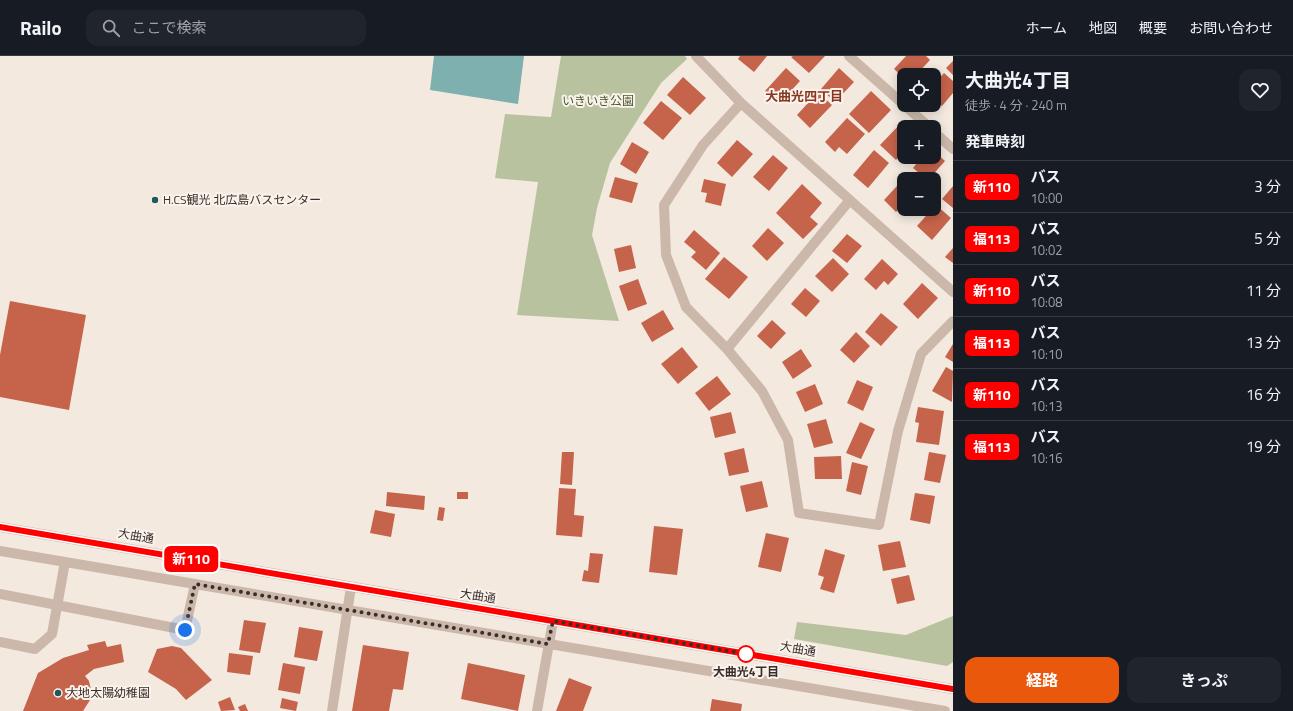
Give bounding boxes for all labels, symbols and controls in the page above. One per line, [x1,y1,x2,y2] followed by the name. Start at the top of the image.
[86,10,366,46] search box
[20,13,62,42] text: Railo
[132,16,207,39] text: ここで検索
[100,17,122,39] icon: search
[1025,17,1067,38] text: ホーム
[1089,17,1117,38] text: 地図
[1139,17,1167,38] text: 概要
[1189,17,1273,38] text: お問い合わせ
[965,65,1071,94] text: 大曲光4丁目
[897,68,941,216] map controls
[897,68,941,112] button: locate
[1239,69,1281,111] button: heart
[765,86,843,106] district label: 大曲光四丁目
[562,91,634,110] park label: いきいき公園
[965,95,1067,115] text: 徒歩 · 4 分 · 240 m
[897,120,941,164] button: +
[965,130,1025,153] text: 発車時刻
[1031,165,1061,188] text: バス
[897,172,941,216] button: −
[1254,175,1281,198] text: 3 分
[973,176,1011,197] text: 新110
[1031,188,1062,208] text: 10:00
[163,190,321,209] place label: H.CS観光 北広島バスセンター
[150,195,160,205] marker: H.CS観光 北広島バスセンター
[1031,217,1061,240] text: バス
[1254,227,1281,250] text: 5 分
[973,228,1011,249] text: 福113
[1031,240,1062,260] text: 10:02
[1031,269,1061,292] text: バス
[1246,279,1281,302] text: 11 分
[973,280,1011,301] text: 新110
[1031,292,1062,312] text: 10:08
[1031,321,1061,344] text: バス
[1246,331,1281,354] text: 13 分
[973,332,1011,353] text: 福113
[1031,344,1062,364] text: 10:10
[1031,373,1061,396] text: バス
[1246,383,1281,406] text: 16 分
[973,384,1011,405] text: 新110
[1031,396,1062,416] text: 10:13
[1031,425,1061,448] text: バス
[1246,435,1281,458] text: 19 分
[973,436,1011,457] text: 福113
[1031,448,1062,468] text: 10:16
[117,523,155,548] street label: 大曲通
[163,546,219,572] line badge: 新110
[172,548,210,569] text: 新110
[459,583,497,608] street label: 大曲通
[175,620,195,640] your location
[779,636,817,661] street label: 大曲通
[737,645,755,663] marker: 大曲光4丁目
[965,657,1119,703] button: 経路
[1127,657,1281,703] button: きっぷ
[713,662,779,681] place label: 大曲光4丁目
[66,683,150,702] place label: 大地太陽幼稚園
[53,688,63,698] marker: 大地太陽幼稚園

